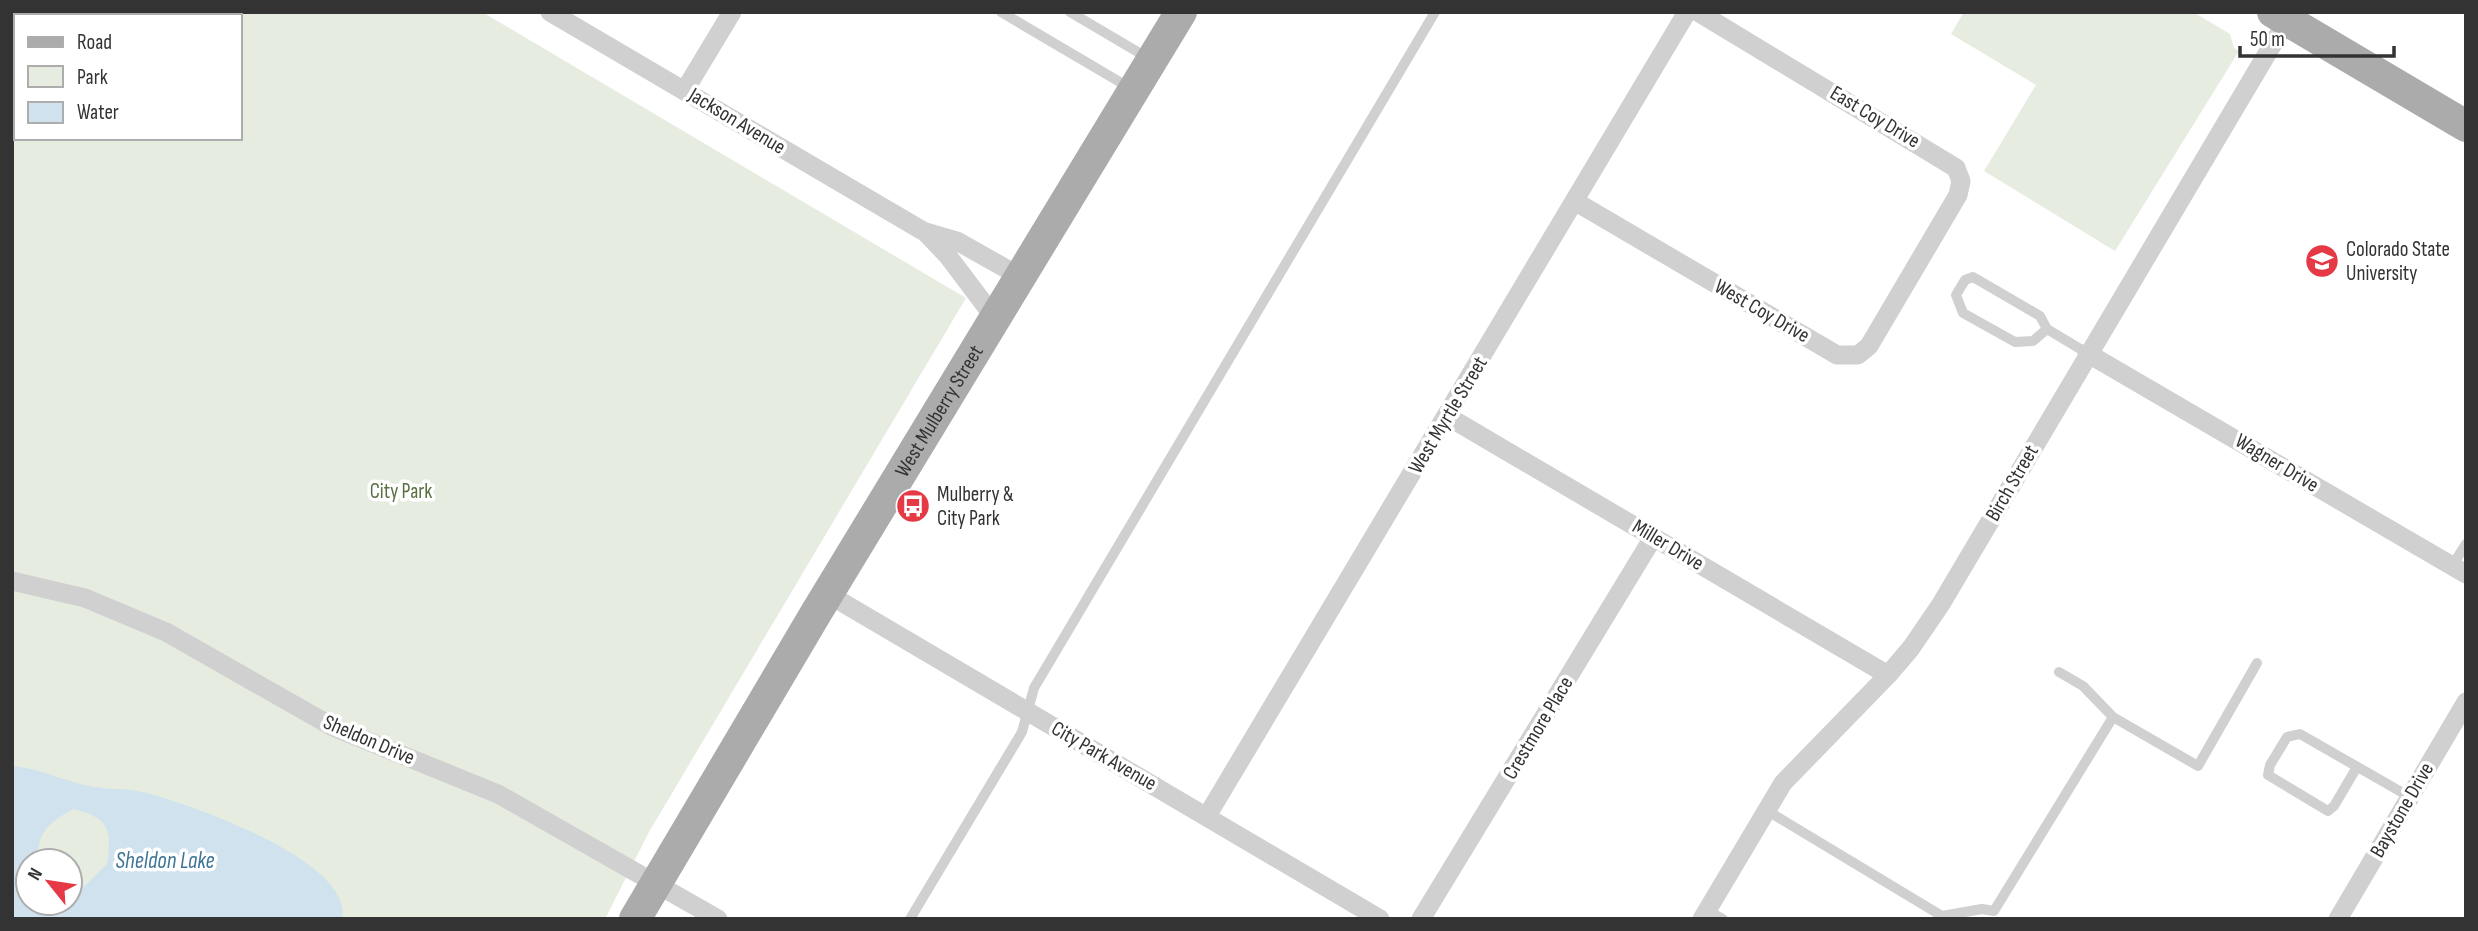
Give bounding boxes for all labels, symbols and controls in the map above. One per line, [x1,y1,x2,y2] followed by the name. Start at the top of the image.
[14,14,242,140] legend
[2240,14,2394,58] scale bar
[2250,27,2285,52] text: 50 m
[77,30,112,55] text: Road
[77,65,108,90] text: Park
[1826,80,1924,154] street label: East Coy Drive
[683,82,790,160] street label: Jackson Avenue
[77,100,119,125] text: Water
[2346,237,2450,286] place label: Colorado State University
[2303,242,2341,280] school or university icon: Colorado State University
[1710,274,1814,348] street label: West Coy Drive
[889,341,988,481] street label: West Mulberry Street
[1403,352,1493,478] street label: West Myrtle Street
[2231,428,2323,498] street label: Wagner Drive
[1980,440,2044,526] street label: Birch Street
[370,479,432,504] park label: City Park
[937,482,1014,531] place label: Mulberry & City Park
[894,487,932,525] bus stop icon: Mulberry & City Park
[1628,514,1708,576] street label: Miller Drive
[1498,672,1578,784] street label: Crestmore Place
[320,710,418,770] street label: Sheldon Drive
[1047,716,1161,796] street label: City Park Avenue
[2365,758,2439,862] street label: Baystone Drive
[14,847,84,917] north arrow
[115,847,215,875] water label: Sheldon Lake
[23,864,48,884] text: N

